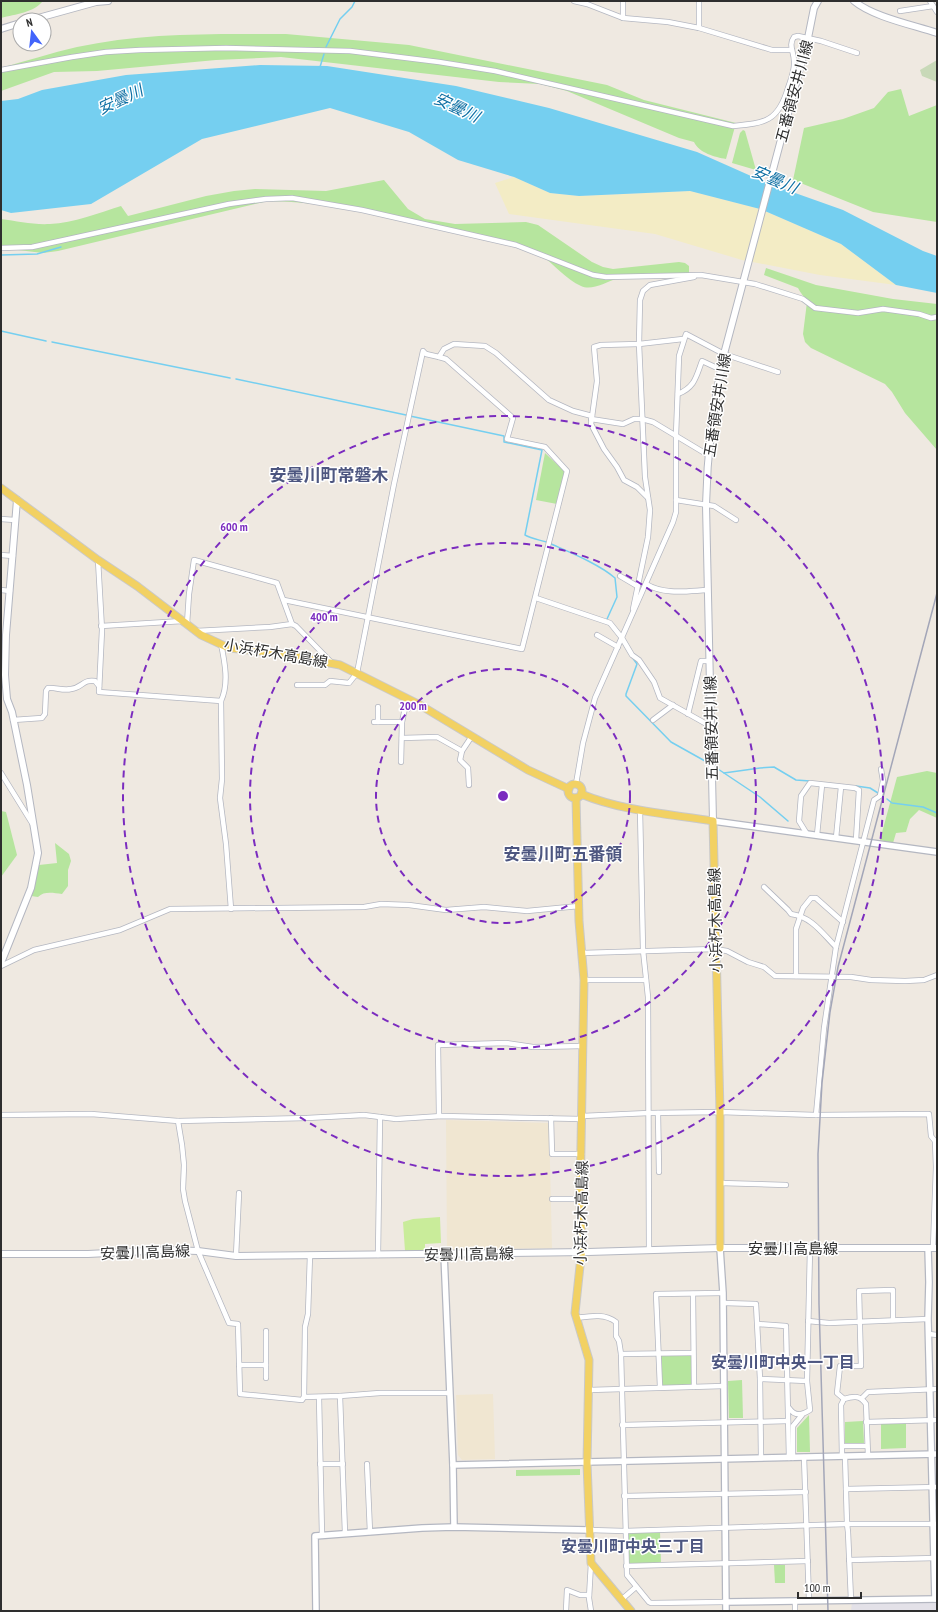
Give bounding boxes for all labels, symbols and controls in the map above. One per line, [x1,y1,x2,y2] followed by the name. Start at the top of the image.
[12,12,52,52] north arrow
[25,15,34,30] text: N
[771,38,817,144] street label: 五番領安井川線
[94,79,148,118] water label: 安曇川
[431,88,485,127] water label: 安曇川
[749,160,803,198] water label: 安曇川
[699,352,735,458] street label: 五番領安井川線
[270,464,389,486] district label: 安曇川町常磐木
[220,519,248,534] text: 600 m
[310,609,338,624] text: 400 m
[223,635,329,671] street label: 小浜朽木高島線
[701,675,721,781] street label: 五番領安井川線
[399,698,427,713] text: 200 m
[496,789,510,803] centre of rings
[504,843,623,865] district label: 安曇川町五番領
[705,867,725,973] street label: 小浜朽木高島線
[571,1160,591,1266] street label: 小浜朽木高島線
[748,1239,838,1258] street label: 安曇川高島線
[100,1241,190,1263] street label: 安曇川高島線
[424,1244,514,1264] street label: 安曇川高島線
[711,1352,855,1372] district label: 安曇川町中央一丁目
[561,1536,705,1556] district label: 安曇川町中央三丁目
[798,1574,861,1600] scale bar
[804,1580,831,1595] text: 100 m

